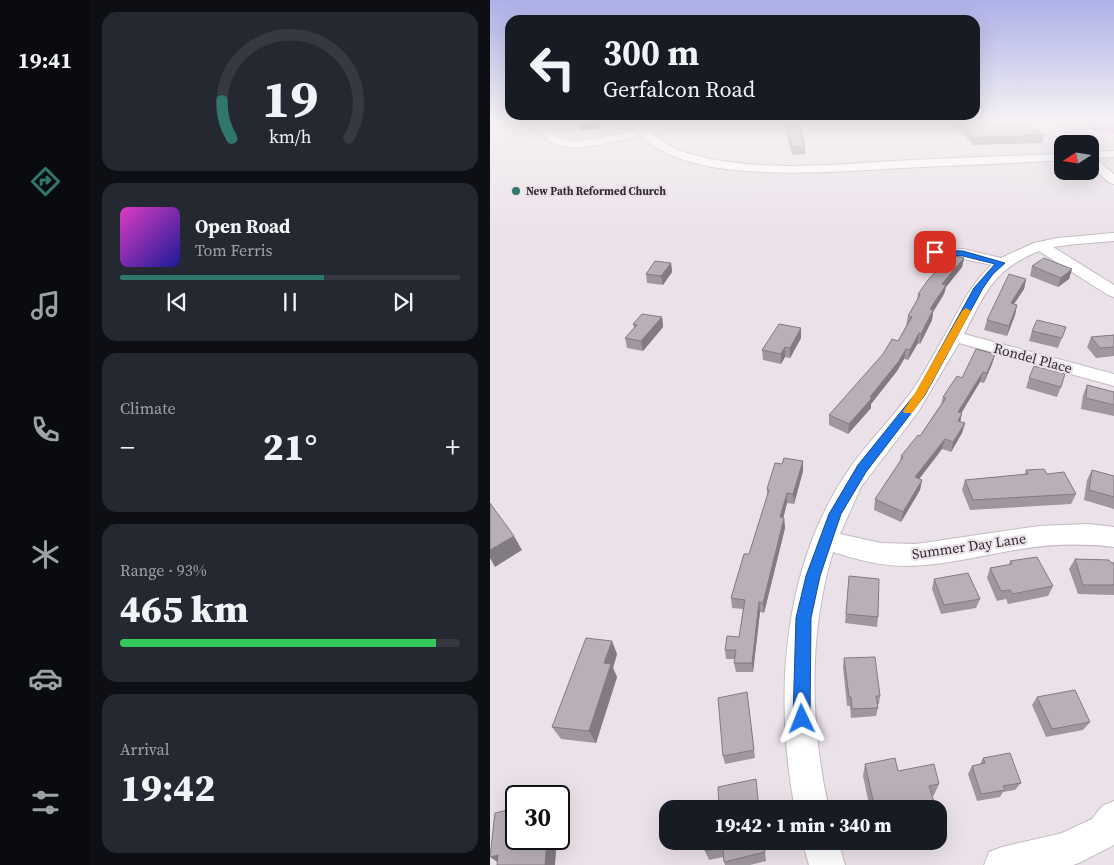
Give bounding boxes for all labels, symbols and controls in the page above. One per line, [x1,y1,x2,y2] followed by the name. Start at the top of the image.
[603,29,699,77] text: 300 m
[520,35,585,100] icon: left
[18,45,72,75] text: 19:41
[262,63,318,134] text: 19
[603,74,755,104] text: Gerfalcon Road
[269,124,312,149] text: km/h
[1054,135,1099,180] north arrow
[1054,135,1099,180] map controls
[28,164,63,199] icon: directions
[526,184,666,199] place label: New Path Reformed Church
[510,185,522,197] marker: New Path Reformed Church
[195,213,290,239] text: Open Road
[914,231,956,273] pin
[921,238,949,266] icon: arrive
[195,239,273,261] text: Tom Ferris
[28,288,63,323] icon: music
[163,288,191,316] icon: previous
[276,288,304,316] icon: pause
[389,288,417,316] icon: next
[991,338,1075,378] street label: Rondel Place
[120,397,176,419] text: Climate
[28,412,63,447] icon: phone
[263,421,317,473] text: 21°
[120,428,135,466] text: −
[445,428,460,466] text: +
[911,528,1027,564] street label: Summer Day Lane
[28,537,63,572] icon: climate
[120,559,207,581] text: Range · 93%
[120,583,248,635] text: 465 km
[28,661,63,696] icon: car
[775,692,827,744] position arrow
[120,738,169,760] text: Arrival
[120,762,215,814] text: 19:42
[28,785,63,820] icon: filters
[505,785,570,850] speed limit sign: 30
[714,812,892,838] text: 19:42 · 1 min · 340 m

